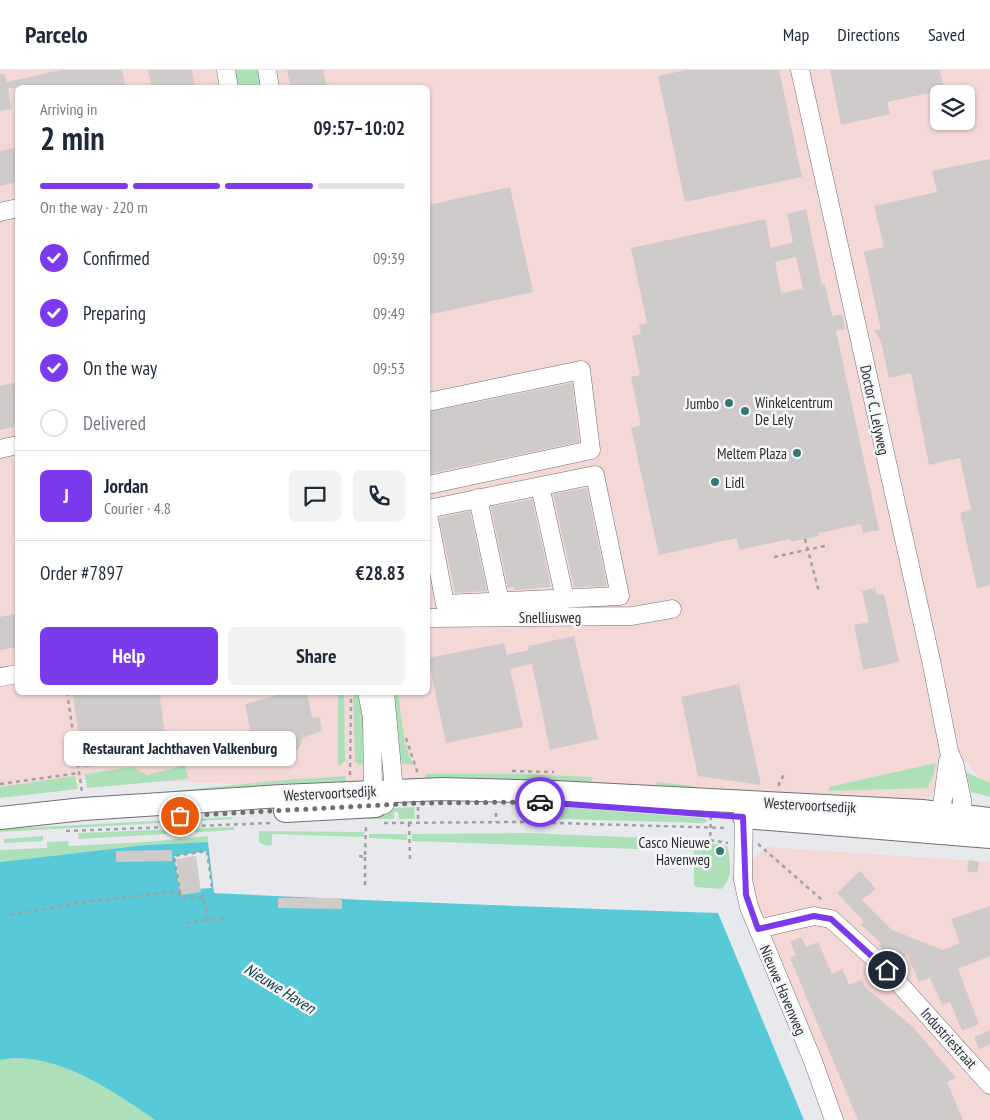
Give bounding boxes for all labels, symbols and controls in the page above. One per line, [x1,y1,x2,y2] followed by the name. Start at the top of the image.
[25,19,88,50] text: Parcelo
[783,23,809,46] text: Map
[837,23,900,46] text: Directions
[928,23,965,46] text: Saved
[930,85,975,130] map controls
[930,85,975,130] button: layers
[40,99,97,119] text: Arriving in
[313,116,405,140] text: 09:57–10:02
[40,117,105,159] text: 2 min
[40,197,148,217] text: On the way · 220 m
[40,244,68,272] icon: check
[83,246,150,270] text: Confirmed
[373,248,405,268] text: 09:39
[40,299,68,327] icon: check
[83,301,146,325] text: Preparing
[373,303,405,323] text: 09:49
[40,354,68,382] icon: check
[83,356,157,380] text: On the way
[373,358,405,378] text: 09:53
[856,363,894,457] street label: Doctor C. Lelyweg
[755,393,833,429] place label: Winkelcentrum De Lely
[685,394,719,413] place label: Jumbo
[723,397,735,409] marker: Jumbo
[739,405,751,417] marker: Winkelcentrum De Lely
[83,411,146,435] text: Delivered
[717,444,787,463] place label: Meltem Plaza
[791,447,803,459] marker: Meltem Plaza
[289,470,341,522] button: chat
[353,470,405,522] button: phone
[725,473,745,492] place label: Lidl
[104,474,148,498] text: Jordan
[709,476,721,488] marker: Lidl
[63,484,69,508] text: J
[104,498,171,518] text: Courier · 4.8
[40,561,124,585] text: Order #7897
[356,561,405,585] text: €28.83
[519,608,581,627] street label: Snelliusweg
[40,627,218,685] button: Help
[228,627,405,685] button: Share
[64,731,296,766] callout: Restaurant Jachthaven Valkenburg
[83,738,277,758] text: Restaurant Jachthaven Valkenburg
[515,777,565,827] courier
[283,781,377,805] street label: Westervoortsedijk
[526,788,554,816] icon: car
[763,793,857,817] street label: Westervoortsedijk
[159,795,201,837] pin
[166,802,194,830] icon: bag
[639,833,710,869] place label: Casco Nieuwe Havenweg
[714,845,726,857] marker: Casco Nieuwe Havenweg
[755,942,811,1038] street label: Nieuwe Havenweg
[866,949,908,991] pin
[873,956,901,984] icon: home
[241,958,320,1018] water label: Nieuwe Haven
[917,1004,981,1072] street label: Industriestraat

